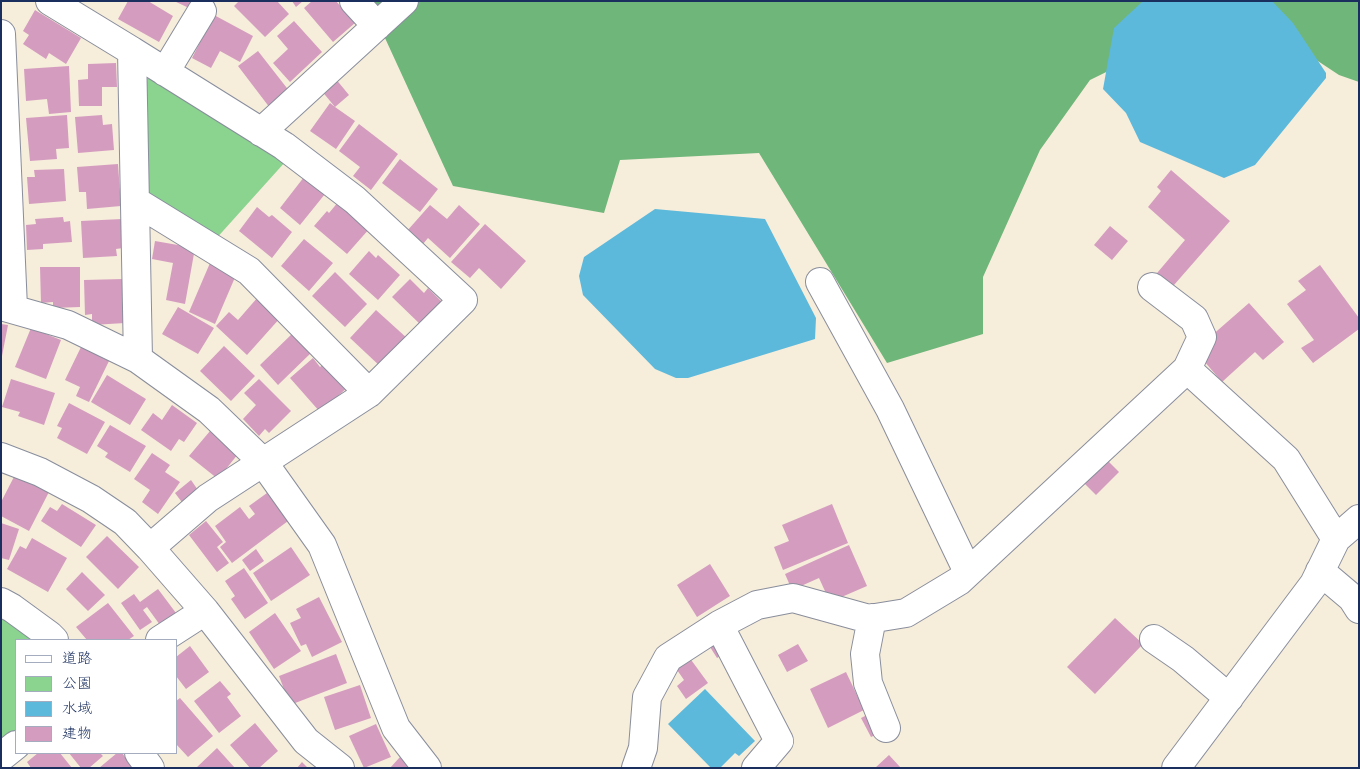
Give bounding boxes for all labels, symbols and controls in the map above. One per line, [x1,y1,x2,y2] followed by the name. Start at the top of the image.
[15,639,178,754] legend
[62,647,92,671] text: 道路
[62,672,92,696] text: 公園
[62,697,92,721] text: 水域
[62,722,92,746] text: 建物

